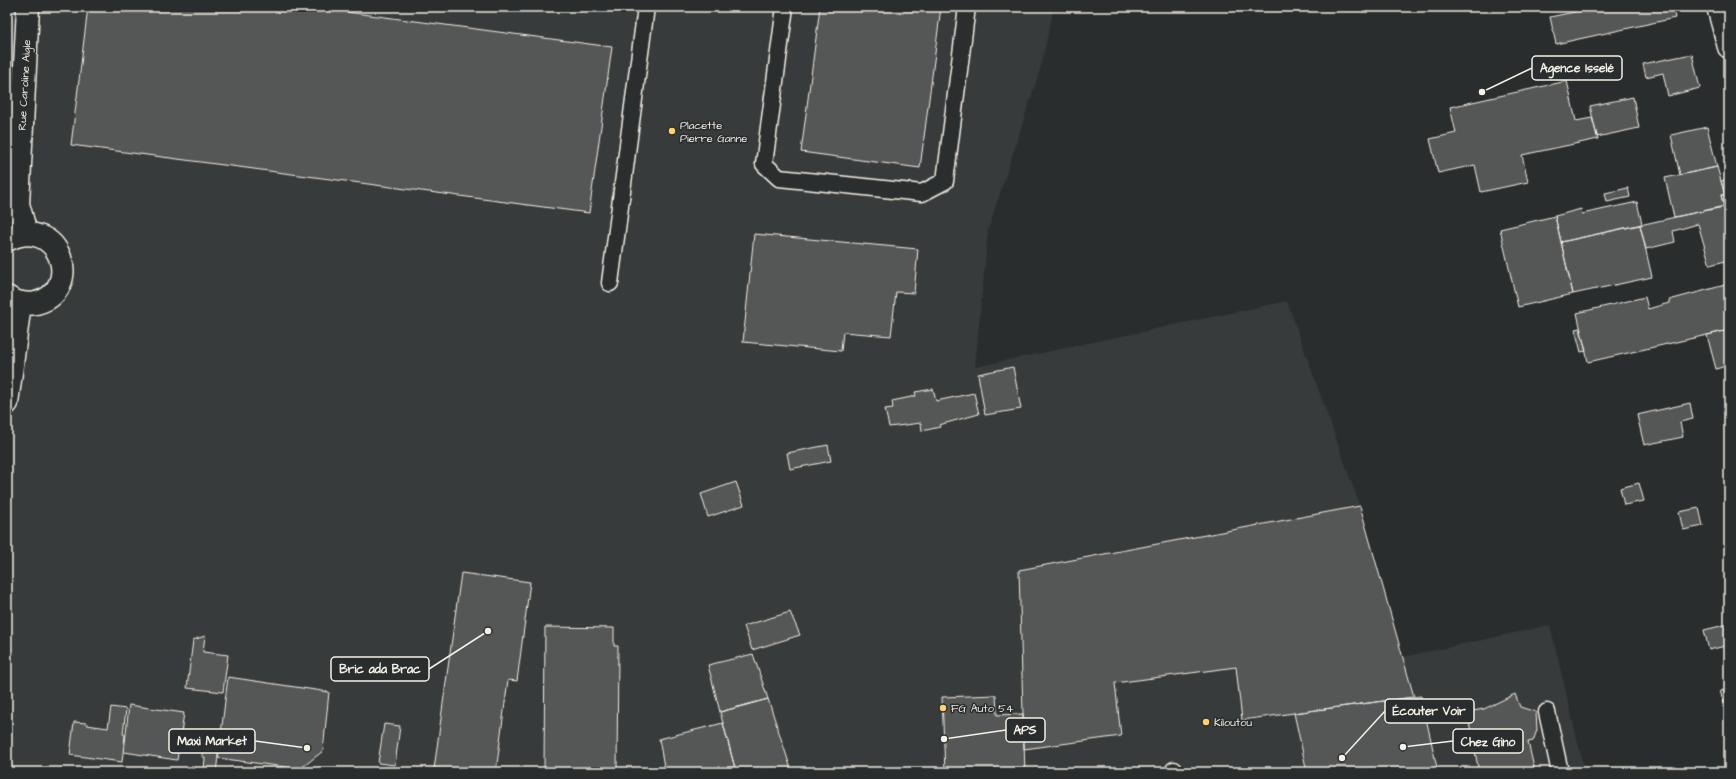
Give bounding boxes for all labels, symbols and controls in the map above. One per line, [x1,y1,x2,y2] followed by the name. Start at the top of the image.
[15,39,35,131] street label: Rue Caroline Aigle
[1532,56,1622,80] callout: Agence Isselé
[1540,60,1615,79] text: Agence Isselé
[680,118,747,146] place label: Placette Pierre Ganne
[667,126,677,136] marker: Placette Pierre Ganne
[331,657,429,681] callout: Bric ada Brac
[339,661,421,678] text: Bric ada Brac
[1385,699,1474,723] callout: Écouter Voir
[951,701,1014,716] place label: FG Auto 54
[938,703,948,713] marker: FG Auto 54
[1392,703,1466,720] text: Écouter Voir
[1214,715,1252,730] place label: Kiloutou
[1201,717,1211,727] marker: Kiloutou
[1006,718,1045,742] callout: APS
[1013,722,1037,739] text: APS
[169,729,255,753] callout: Maxi Market
[1453,729,1523,753] callout: Chez Gino
[177,733,247,750] text: Maxi Market
[1461,734,1516,751] text: Chez Gino

